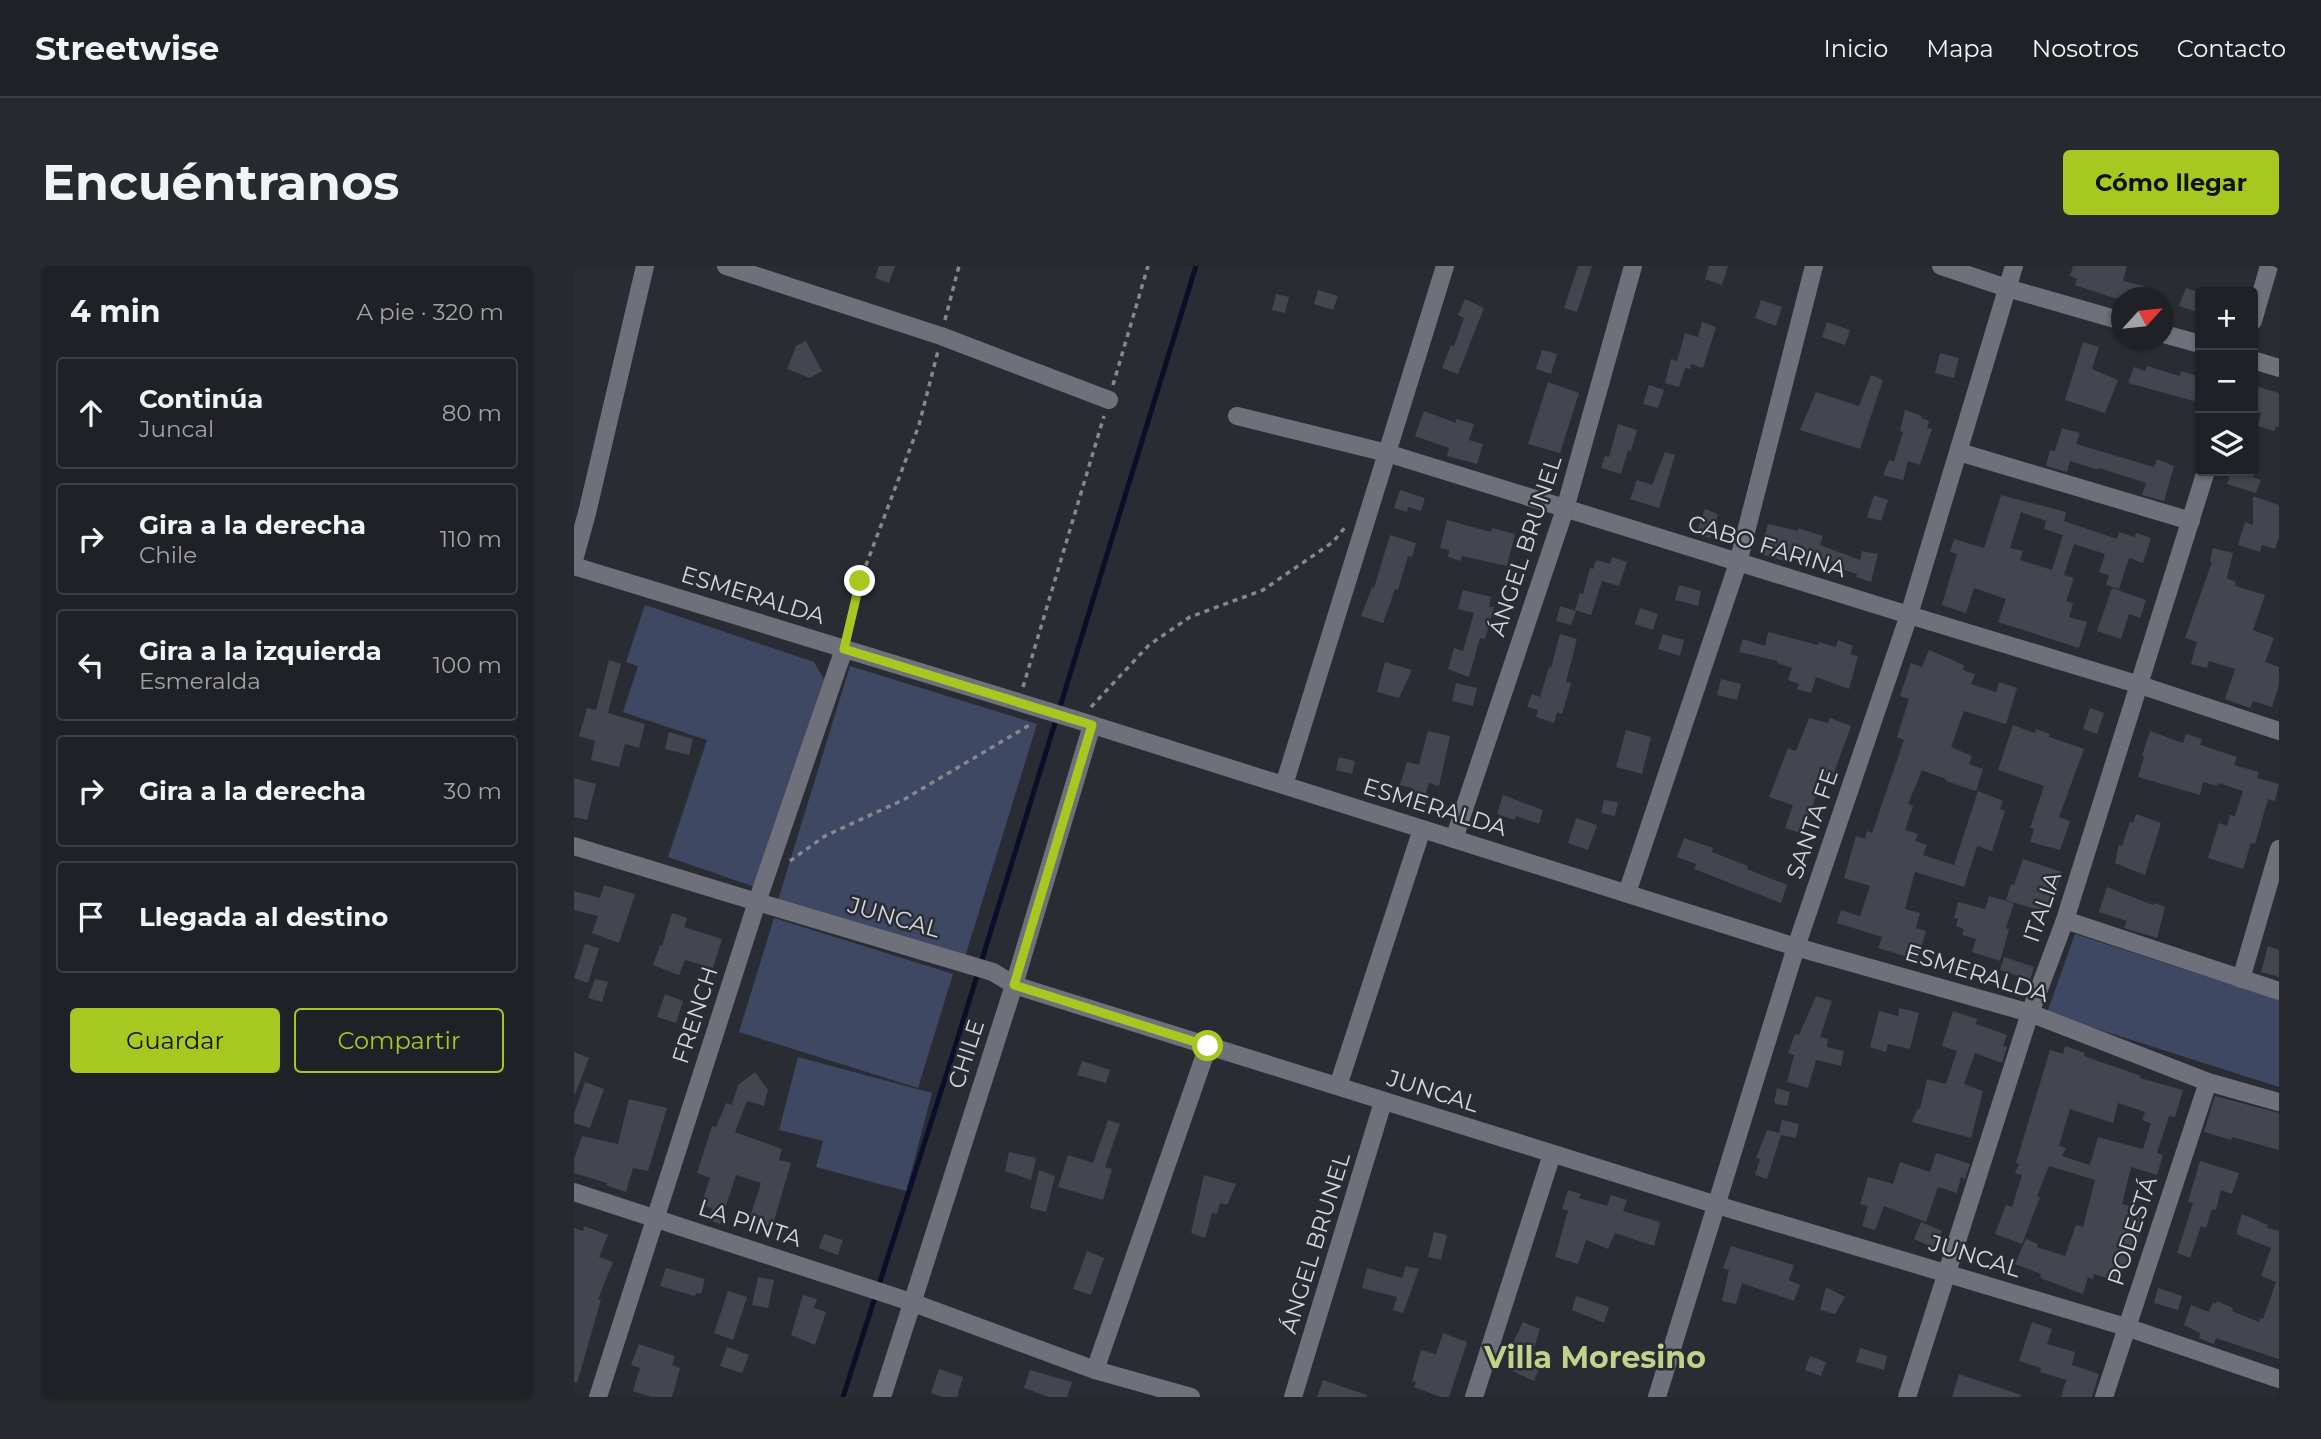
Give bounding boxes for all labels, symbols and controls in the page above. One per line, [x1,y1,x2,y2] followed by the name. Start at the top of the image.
[35,28,219,68] text: Streetwise
[1823,34,1888,63] text: Inicio
[1926,34,1994,63] text: Mapa
[2032,34,2139,63] text: Nosotros
[2177,34,2286,63] text: Contacto
[2063,150,2279,215] button: Cómo llegar
[42,153,399,212] text: Encuéntranos
[2111,287,2174,350] north arrow
[2195,287,2258,476] map controls
[2195,287,2258,350] button: +
[70,293,160,330] text: 4 min
[356,298,504,326] text: A pie · 320 m
[2195,350,2258,413] button: −
[139,383,263,415] text: Continúa
[72,394,110,432] icon: ahead
[442,399,502,427] text: 80 m
[2195,413,2258,476] button: layers
[139,415,214,443] text: Juncal
[1483,452,1567,640] street label: ÁNGEL BRUNEL
[139,509,366,541] text: Gira a la derecha
[1684,509,1850,584] street label: CABO FARINA
[72,520,110,558] icon: right
[440,525,502,553] text: 110 m
[139,541,197,569] text: Chile
[678,560,829,630] street label: ESMERALDA
[844,565,875,596] route end
[139,635,382,667] text: Gira a la izquierda
[72,646,110,684] icon: left
[433,651,502,679] text: 100 m
[139,667,261,695] text: Esmeralda
[1780,765,1844,883] street label: SANTA FE
[72,772,110,810] icon: right
[1360,772,1511,842] street label: ESMERALDA
[139,775,366,807] text: Gira a la derecha
[443,777,502,805] text: 30 m
[2017,868,2067,946] street label: ITALIA
[844,890,944,944] street label: JUNCAL
[72,898,110,936] icon: arrive
[139,901,388,933] text: Llegada al destino
[1902,938,2053,1008] street label: ESMERALDA
[666,963,724,1067] street label: FRENCH
[70,1008,280,1073] button: Guardar
[294,1008,504,1073] button: Compartir
[942,1016,990,1092] street label: CHILE
[1192,1030,1223,1061] route start
[1383,1064,1483,1118] street label: JUNCAL
[1274,1149,1356,1337] street label: ÁNGEL BRUNEL
[2101,1172,2163,1289] street label: PODESTÁ
[695,1193,806,1253] street label: LA PINTA
[1925,1229,2025,1283] street label: JUNCAL
[1483,1339,1706,1376] district label: Villa Moresino

